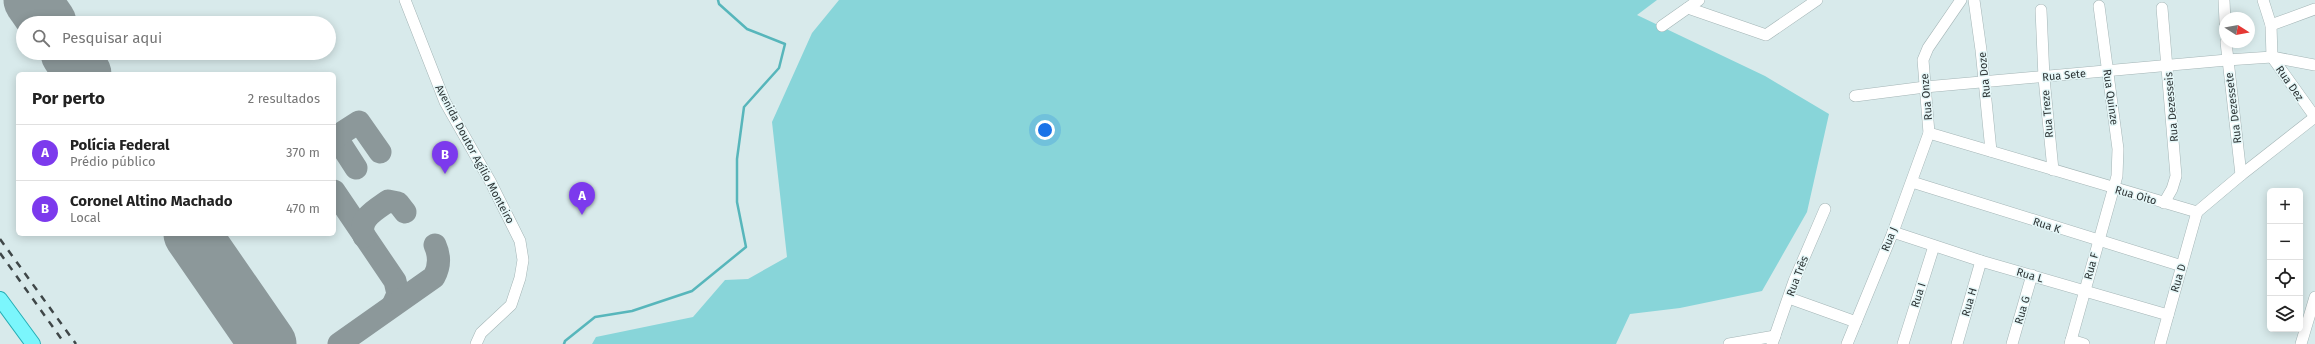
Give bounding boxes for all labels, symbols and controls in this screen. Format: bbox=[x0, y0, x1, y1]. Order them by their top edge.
north arrow bbox=[2219, 12, 2255, 48]
search box bbox=[16, 16, 336, 60]
icon: search bbox=[30, 27, 52, 49]
text: Pesquisar aqui bbox=[62, 29, 162, 47]
street label: Rua Doze bbox=[1976, 51, 1993, 99]
street label: Rua Dez bbox=[2273, 63, 2306, 103]
street label: Rua Sete bbox=[2042, 67, 2086, 84]
street label: Rua Quinze bbox=[2100, 68, 2121, 126]
street label: Rua Dezesseis bbox=[2162, 71, 2181, 142]
street label: Rua Dezessete bbox=[2223, 72, 2244, 144]
street label: Rua Onze bbox=[1918, 73, 1935, 121]
street label: Avenida Doutor Agílio Monteiro bbox=[432, 83, 517, 226]
text: Por perto bbox=[32, 88, 105, 109]
street label: Rua Treze bbox=[2039, 90, 2056, 138]
text: 2 resultados bbox=[248, 91, 320, 106]
your location bbox=[1035, 120, 1055, 140]
text: Polícia Federal bbox=[70, 136, 170, 154]
pin: B bbox=[432, 141, 458, 174]
text: A bbox=[41, 145, 49, 160]
text: 370 m bbox=[286, 145, 320, 160]
text: Prédio público bbox=[70, 154, 156, 169]
pin: A bbox=[569, 182, 595, 215]
street label: Rua Oito bbox=[2113, 183, 2158, 208]
map controls bbox=[2267, 188, 2303, 332]
button: + bbox=[2267, 188, 2303, 224]
text: Coronel Altino Machado bbox=[70, 192, 232, 210]
text: B bbox=[41, 201, 49, 216]
text: 470 m bbox=[286, 201, 320, 216]
text: Local bbox=[70, 210, 101, 225]
street label: Rua K bbox=[2031, 215, 2063, 236]
button: − bbox=[2267, 224, 2303, 260]
street label: Rua J bbox=[1879, 225, 1900, 253]
street label: Rua F bbox=[2082, 251, 2101, 281]
street label: Rua Três bbox=[1784, 254, 1811, 298]
button: locate bbox=[2267, 260, 2303, 296]
street label: Rua D bbox=[2168, 262, 2189, 294]
street label: Rua L bbox=[2015, 265, 2045, 286]
street label: Rua I bbox=[1908, 281, 1929, 309]
street label: Rua H bbox=[1959, 286, 1980, 318]
street label: Rua G bbox=[2012, 294, 2033, 326]
button: layers bbox=[2267, 296, 2303, 332]

